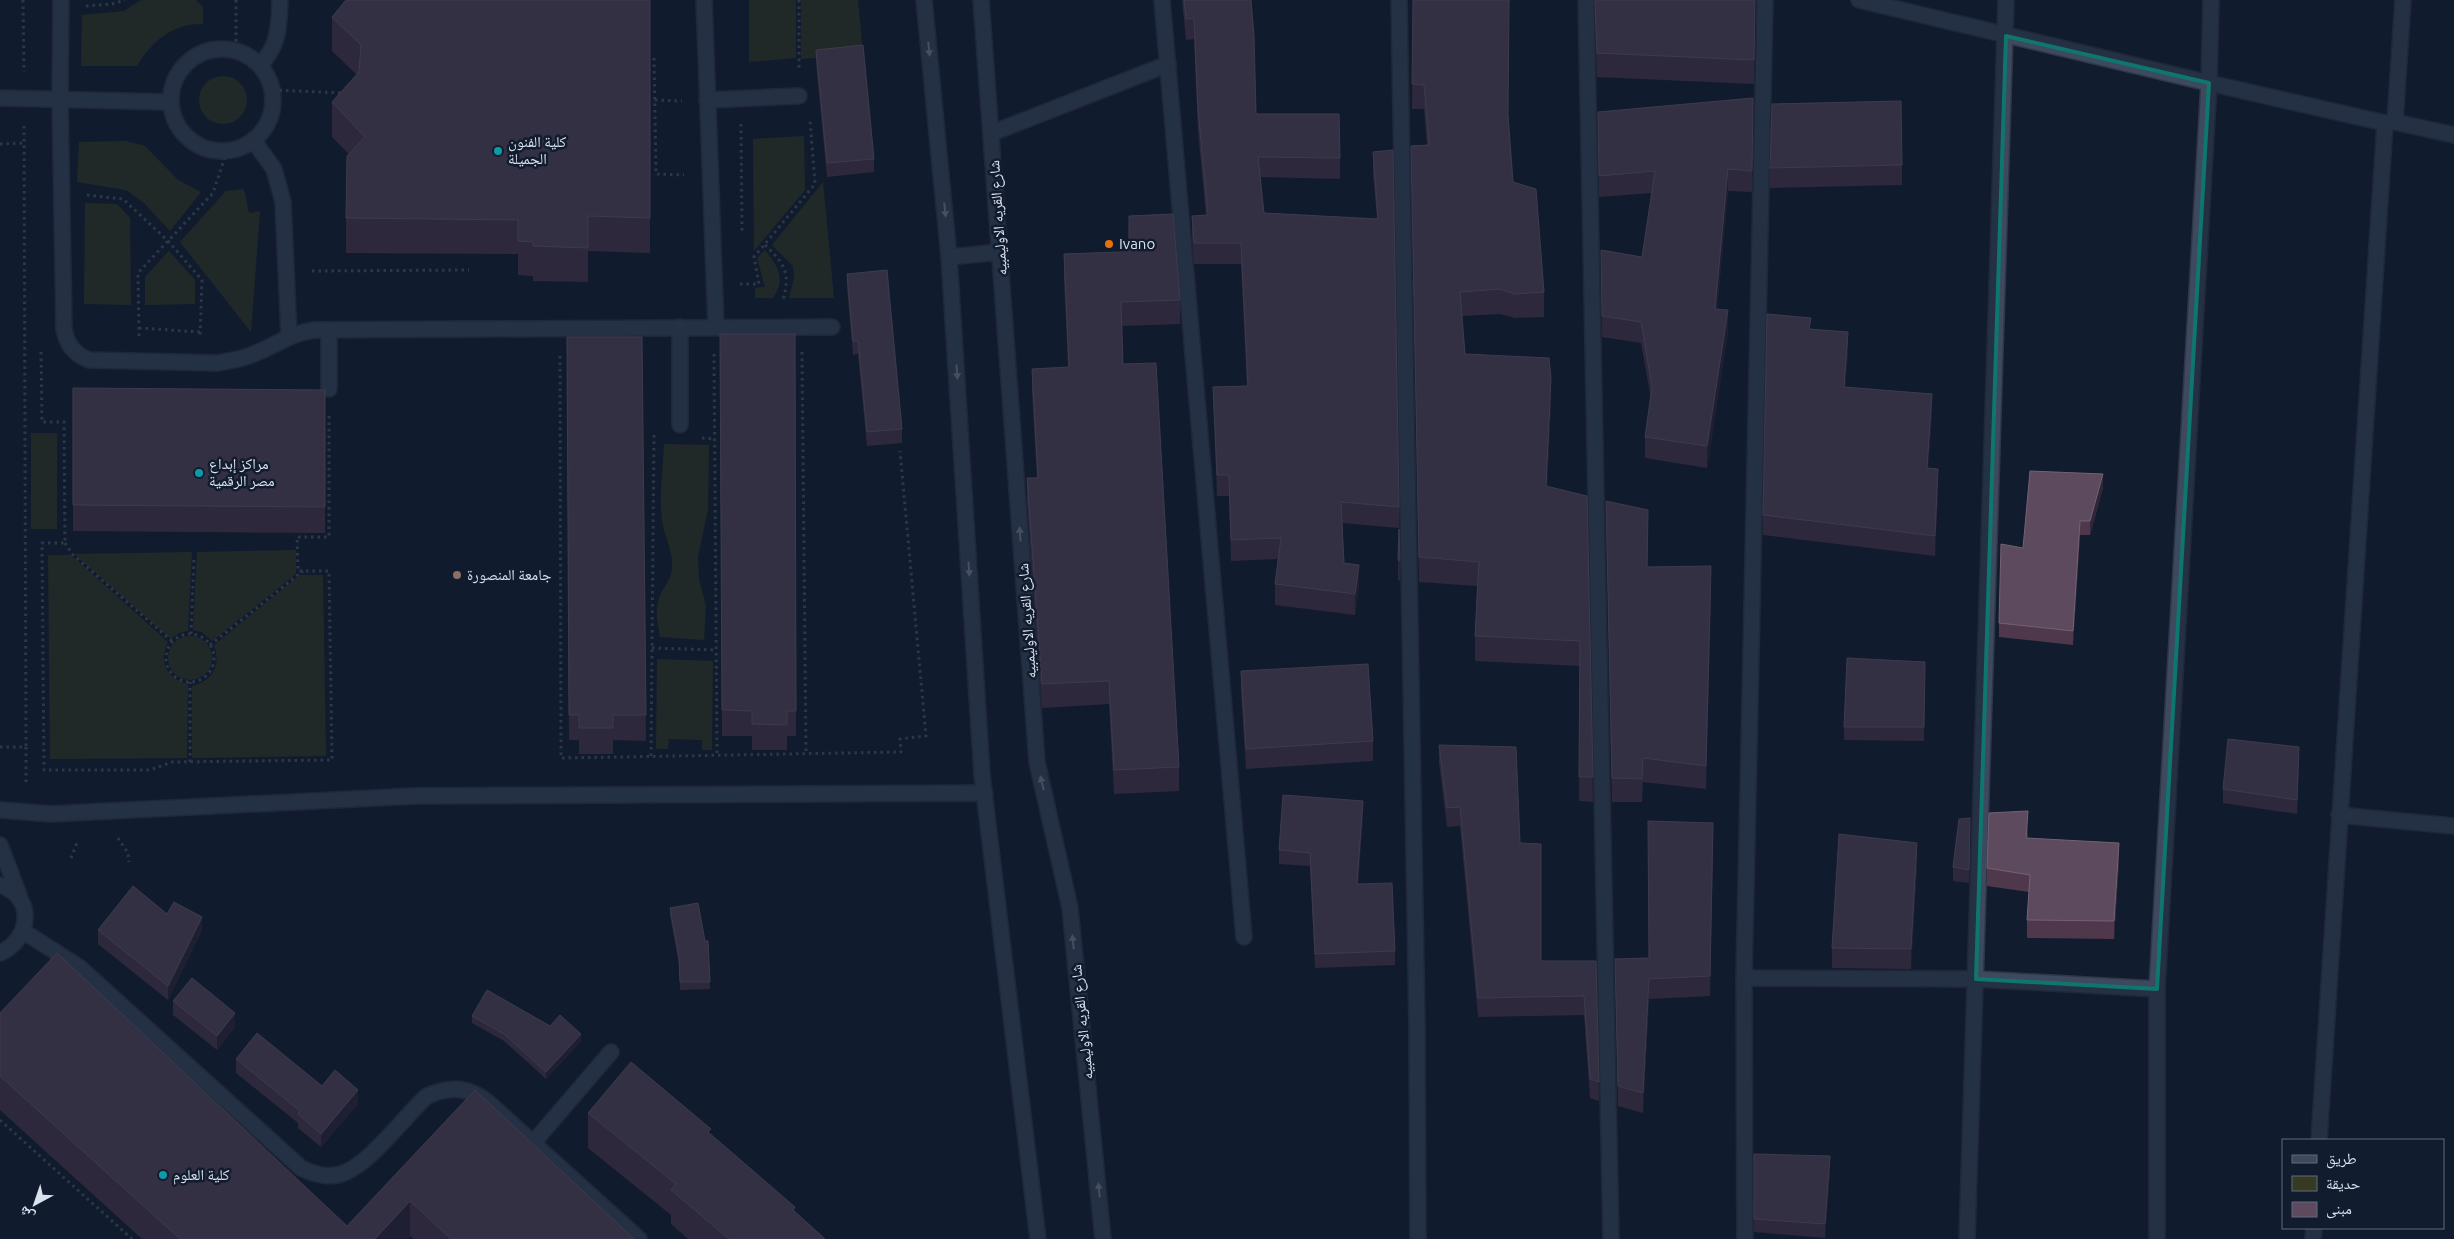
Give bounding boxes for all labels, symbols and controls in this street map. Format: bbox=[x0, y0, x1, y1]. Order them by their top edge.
one-way arrow bbox=[925, 41, 933, 57]
place label: كلية الفنون الجميلة bbox=[508, 133, 566, 167]
marker: كلية الفنون الجميلة bbox=[492, 145, 504, 157]
street label: شارع القريه الاوليمبيه bbox=[985, 160, 1012, 276]
one-way arrow bbox=[941, 203, 949, 219]
place label: Ivano bbox=[1119, 235, 1155, 252]
marker: Ivano bbox=[1103, 238, 1115, 250]
one-way arrow bbox=[953, 365, 961, 381]
place label: مراكز إبداع مصر الرقمية bbox=[209, 455, 275, 490]
marker: مراكز إبداع مصر الرقمية bbox=[193, 467, 205, 479]
one-way arrow bbox=[1016, 525, 1024, 541]
one-way arrow bbox=[966, 562, 974, 578]
street label: شارع القريه الاوليمبيه bbox=[1014, 563, 1041, 679]
place label: جامعة المنصورة bbox=[467, 566, 552, 584]
marker: جامعة المنصورة bbox=[451, 569, 463, 581]
one-way arrow bbox=[1038, 775, 1046, 790]
one-way arrow bbox=[1069, 933, 1077, 949]
street label: شارع القريه الاوليمبيه bbox=[1067, 963, 1098, 1080]
legend bbox=[2282, 1139, 2444, 1229]
text: طريق bbox=[2326, 1150, 2357, 1169]
place label: كلية العلوم bbox=[173, 1166, 230, 1185]
marker: كلية العلوم bbox=[157, 1169, 169, 1181]
text: حديقة bbox=[2326, 1175, 2361, 1192]
north arrow bbox=[10, 1179, 60, 1229]
one-way arrow bbox=[1094, 1182, 1102, 1198]
text: مبنى bbox=[2326, 1200, 2352, 1219]
text: ش bbox=[16, 1202, 38, 1225]

